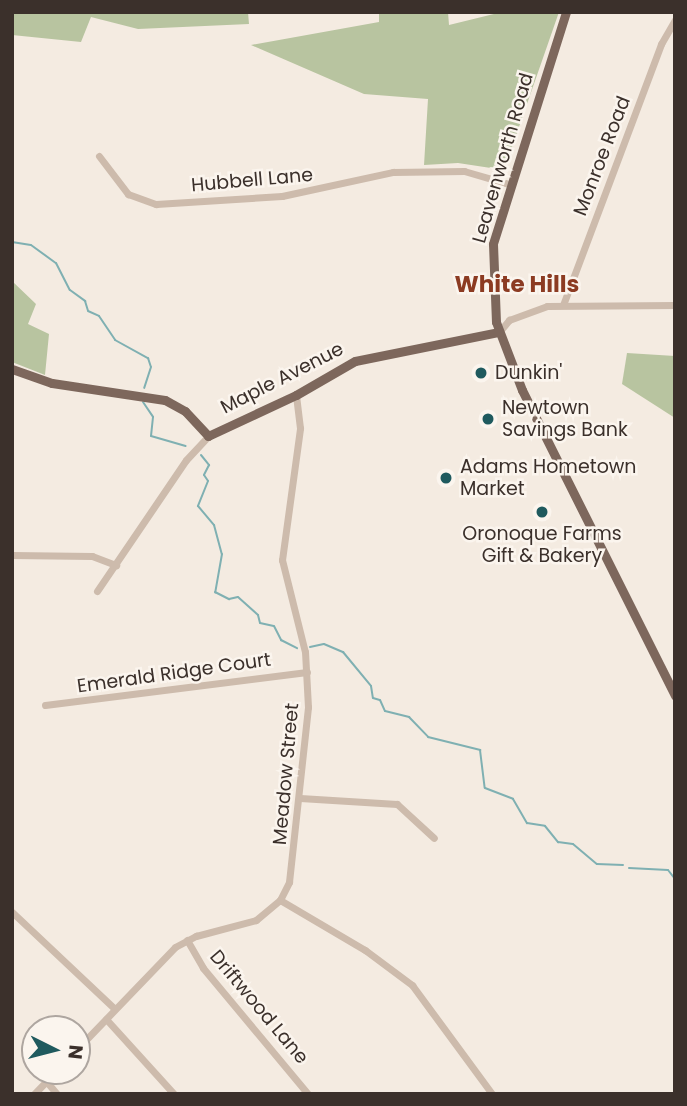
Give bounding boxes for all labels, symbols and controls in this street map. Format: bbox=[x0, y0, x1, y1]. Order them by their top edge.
street label: Leavenworth Road bbox=[468, 70, 538, 246]
street label: Monroe Road bbox=[569, 93, 635, 219]
street label: Hubbell Lane bbox=[190, 163, 314, 197]
district label: White Hills bbox=[455, 270, 579, 298]
street label: Maple Avenue bbox=[217, 337, 347, 419]
place label: Dunkin' bbox=[495, 362, 562, 384]
marker: Dunkin' bbox=[473, 365, 489, 381]
place label: Newtown Savings Bank bbox=[502, 397, 628, 441]
marker: Newtown Savings Bank bbox=[480, 411, 496, 427]
place label: Adams Hometown Market bbox=[460, 456, 637, 500]
marker: Adams Hometown Market bbox=[438, 470, 454, 486]
marker: Oronoque Farms Gift & Bakery bbox=[534, 504, 550, 520]
place label: Oronoque Farms Gift & Bakery bbox=[462, 523, 622, 567]
street label: Emerald Ridge Court bbox=[76, 648, 272, 698]
street label: Meadow Street bbox=[268, 702, 304, 846]
street label: Driftwood Lane bbox=[205, 946, 313, 1068]
north arrow bbox=[21, 1015, 91, 1085]
text: N bbox=[61, 1044, 90, 1061]

